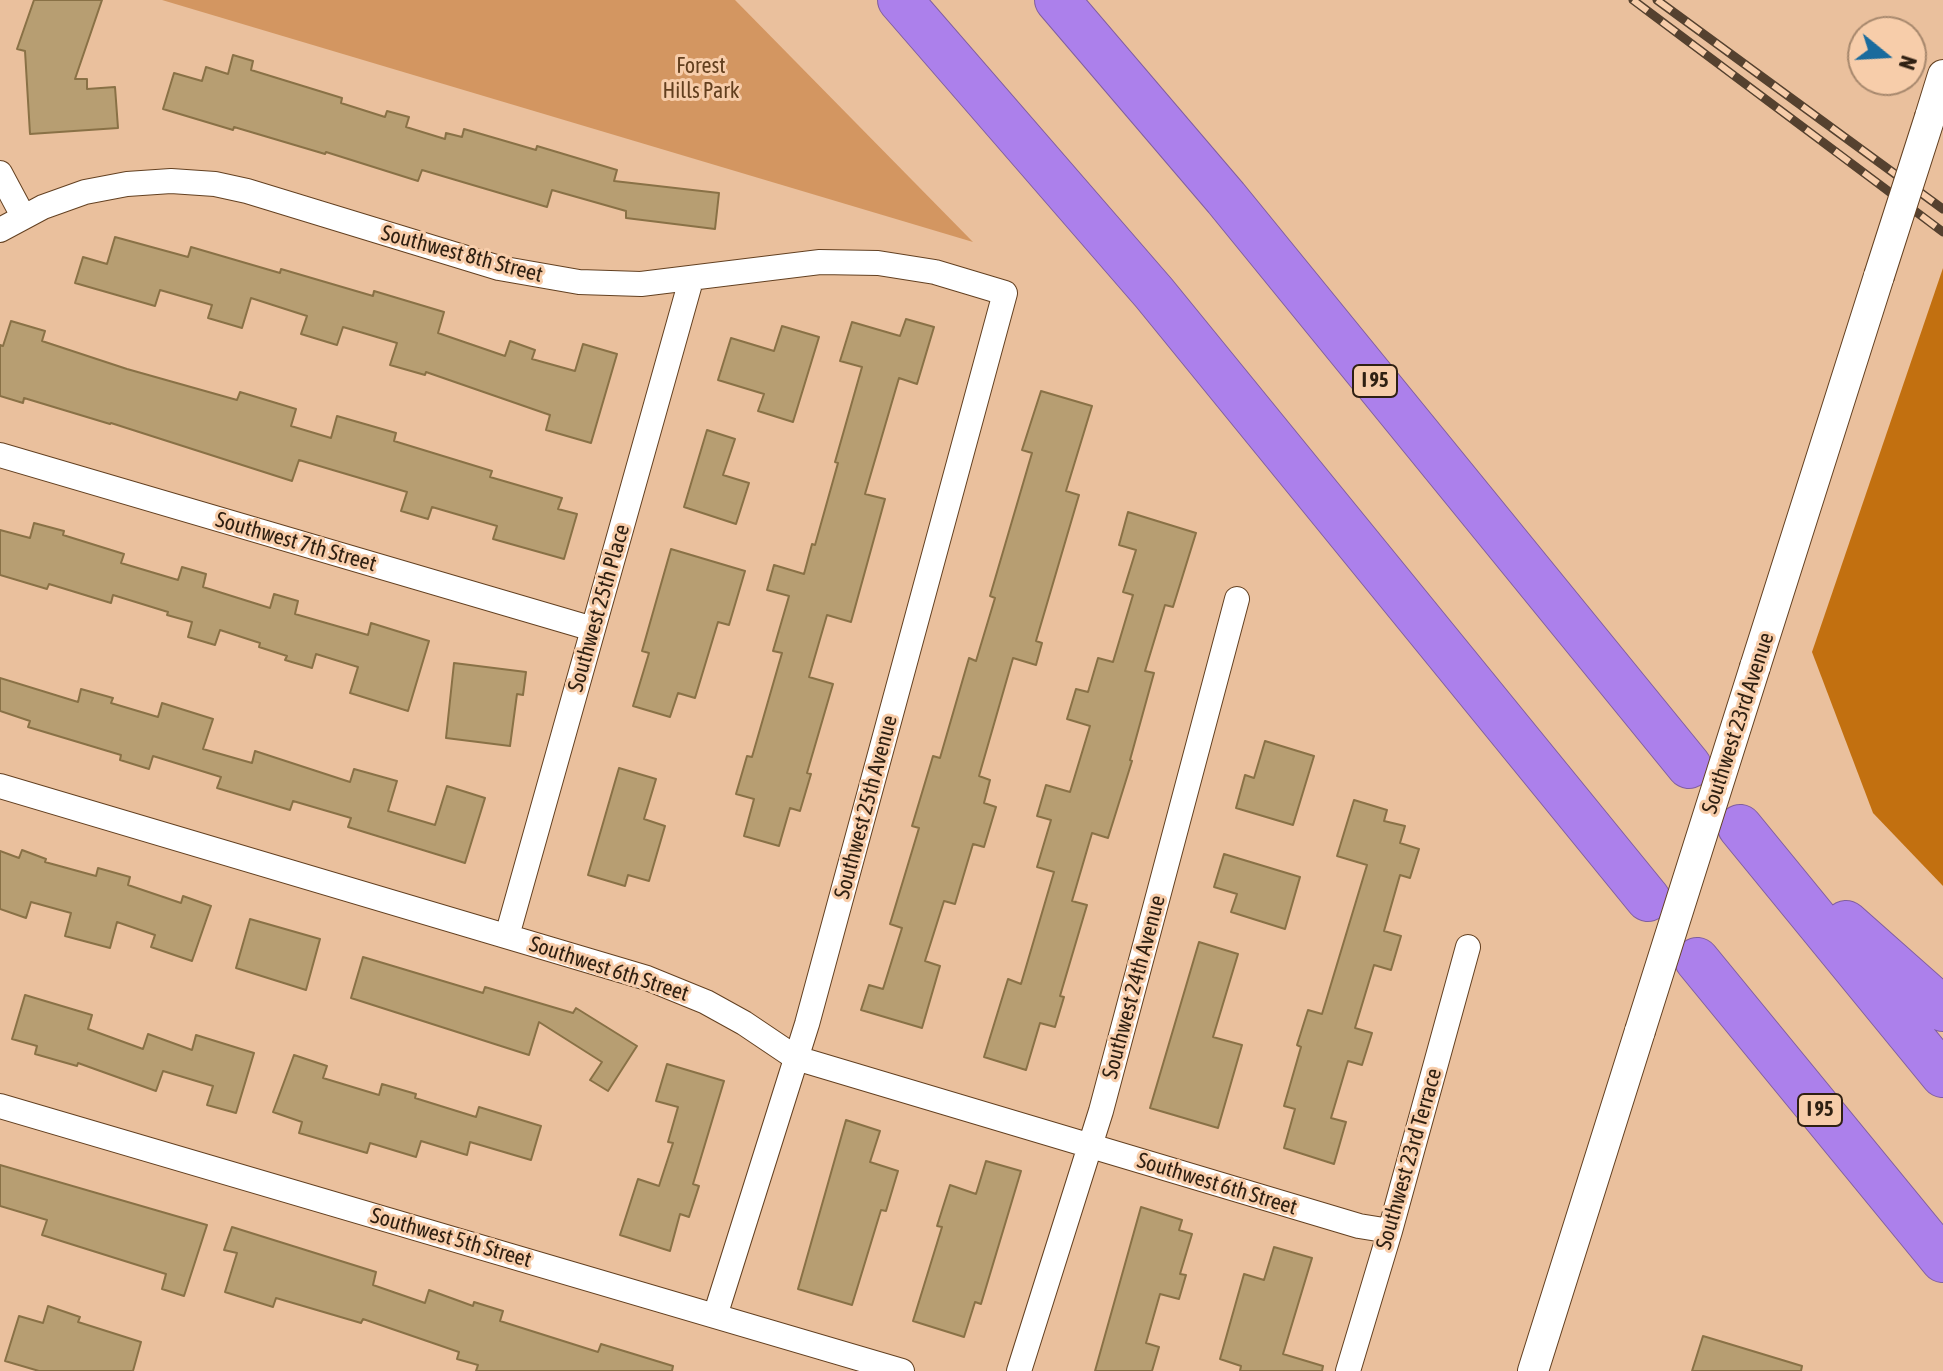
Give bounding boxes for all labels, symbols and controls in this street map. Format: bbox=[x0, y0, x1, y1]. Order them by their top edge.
north arrow bbox=[1847, 16, 1927, 96]
park label: Forest Hills Park bbox=[662, 53, 740, 104]
text: N bbox=[1894, 53, 1922, 73]
street label: Southwest 8th Street bbox=[378, 220, 546, 288]
road number: I 95 bbox=[1353, 365, 1397, 397]
street label: Southwest 7th Street bbox=[213, 506, 379, 578]
street label: Southwest 25th Place bbox=[562, 521, 636, 695]
street label: Southwest 23rd Avenue bbox=[1696, 629, 1780, 817]
street label: Southwest 25th Avenue bbox=[829, 712, 903, 902]
street label: Southwest 24th Avenue bbox=[1097, 892, 1171, 1082]
street label: Southwest 6th Street bbox=[526, 931, 692, 1007]
street label: Southwest 23rd Terrace bbox=[1371, 1065, 1447, 1253]
road number: I 95 bbox=[1798, 1094, 1842, 1126]
street label: Southwest 6th Street bbox=[1134, 1147, 1300, 1221]
street label: Southwest 5th Street bbox=[368, 1202, 534, 1274]

